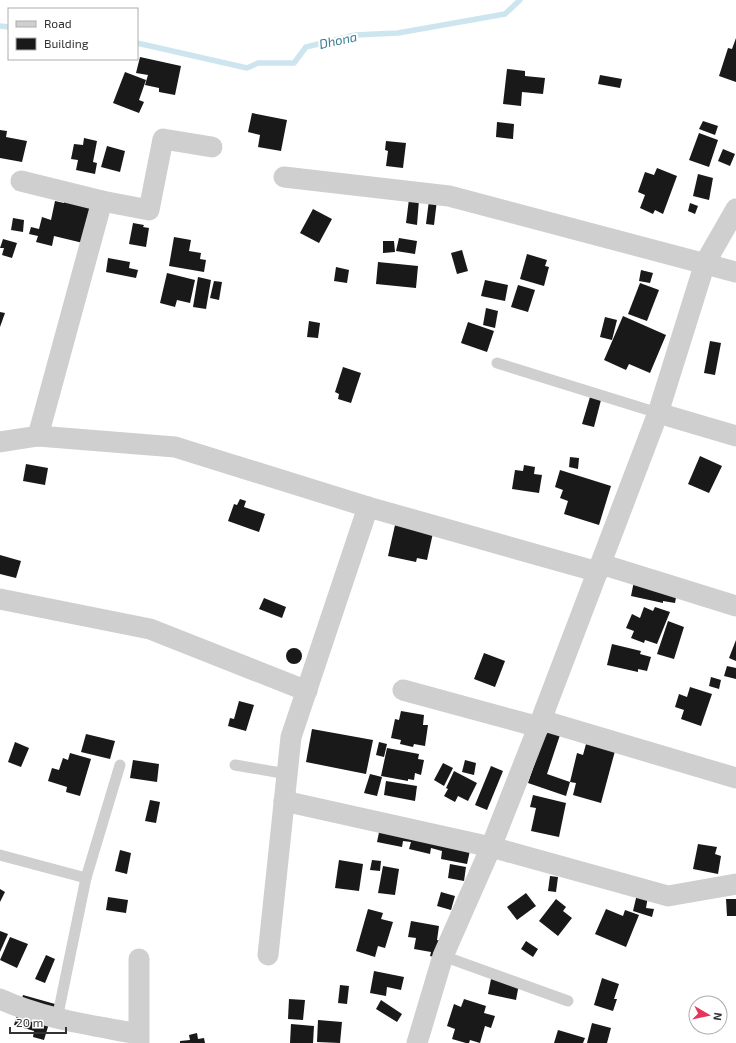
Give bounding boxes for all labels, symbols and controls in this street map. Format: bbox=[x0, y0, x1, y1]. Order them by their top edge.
legend bbox=[8, 8, 138, 60]
text: Road bbox=[44, 16, 72, 30]
water label: Dhona bbox=[318, 28, 358, 52]
text: Building bbox=[44, 36, 89, 50]
north arrow bbox=[688, 995, 728, 1035]
scale bar bbox=[10, 1009, 66, 1035]
text: N bbox=[711, 1012, 725, 1022]
text: 20 m bbox=[16, 1015, 43, 1029]

